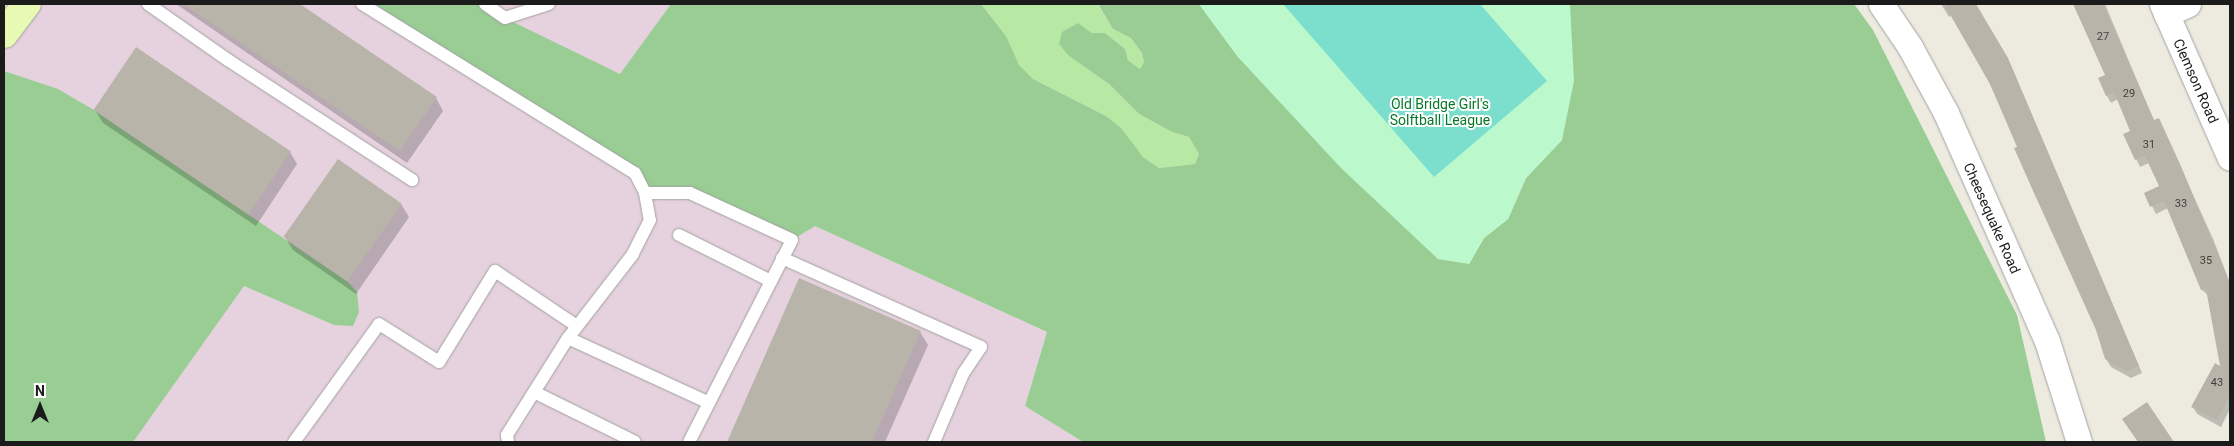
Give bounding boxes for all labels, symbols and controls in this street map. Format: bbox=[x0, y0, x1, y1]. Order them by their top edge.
house number: 27 bbox=[2097, 30, 2109, 44]
street label: Clemson Road bbox=[2170, 36, 2222, 126]
house number: 29 bbox=[2123, 87, 2135, 101]
park label: Old Bridge Girl's Solftball League bbox=[1390, 96, 1490, 128]
house number: 31 bbox=[2143, 138, 2155, 152]
street label: Cheesequake Road bbox=[1960, 160, 2024, 276]
house number: 33 bbox=[2175, 197, 2187, 211]
house number: 35 bbox=[2200, 254, 2212, 268]
house number: 43 bbox=[2211, 376, 2223, 390]
north arrow bbox=[15, 381, 65, 431]
text: N bbox=[35, 383, 45, 399]

